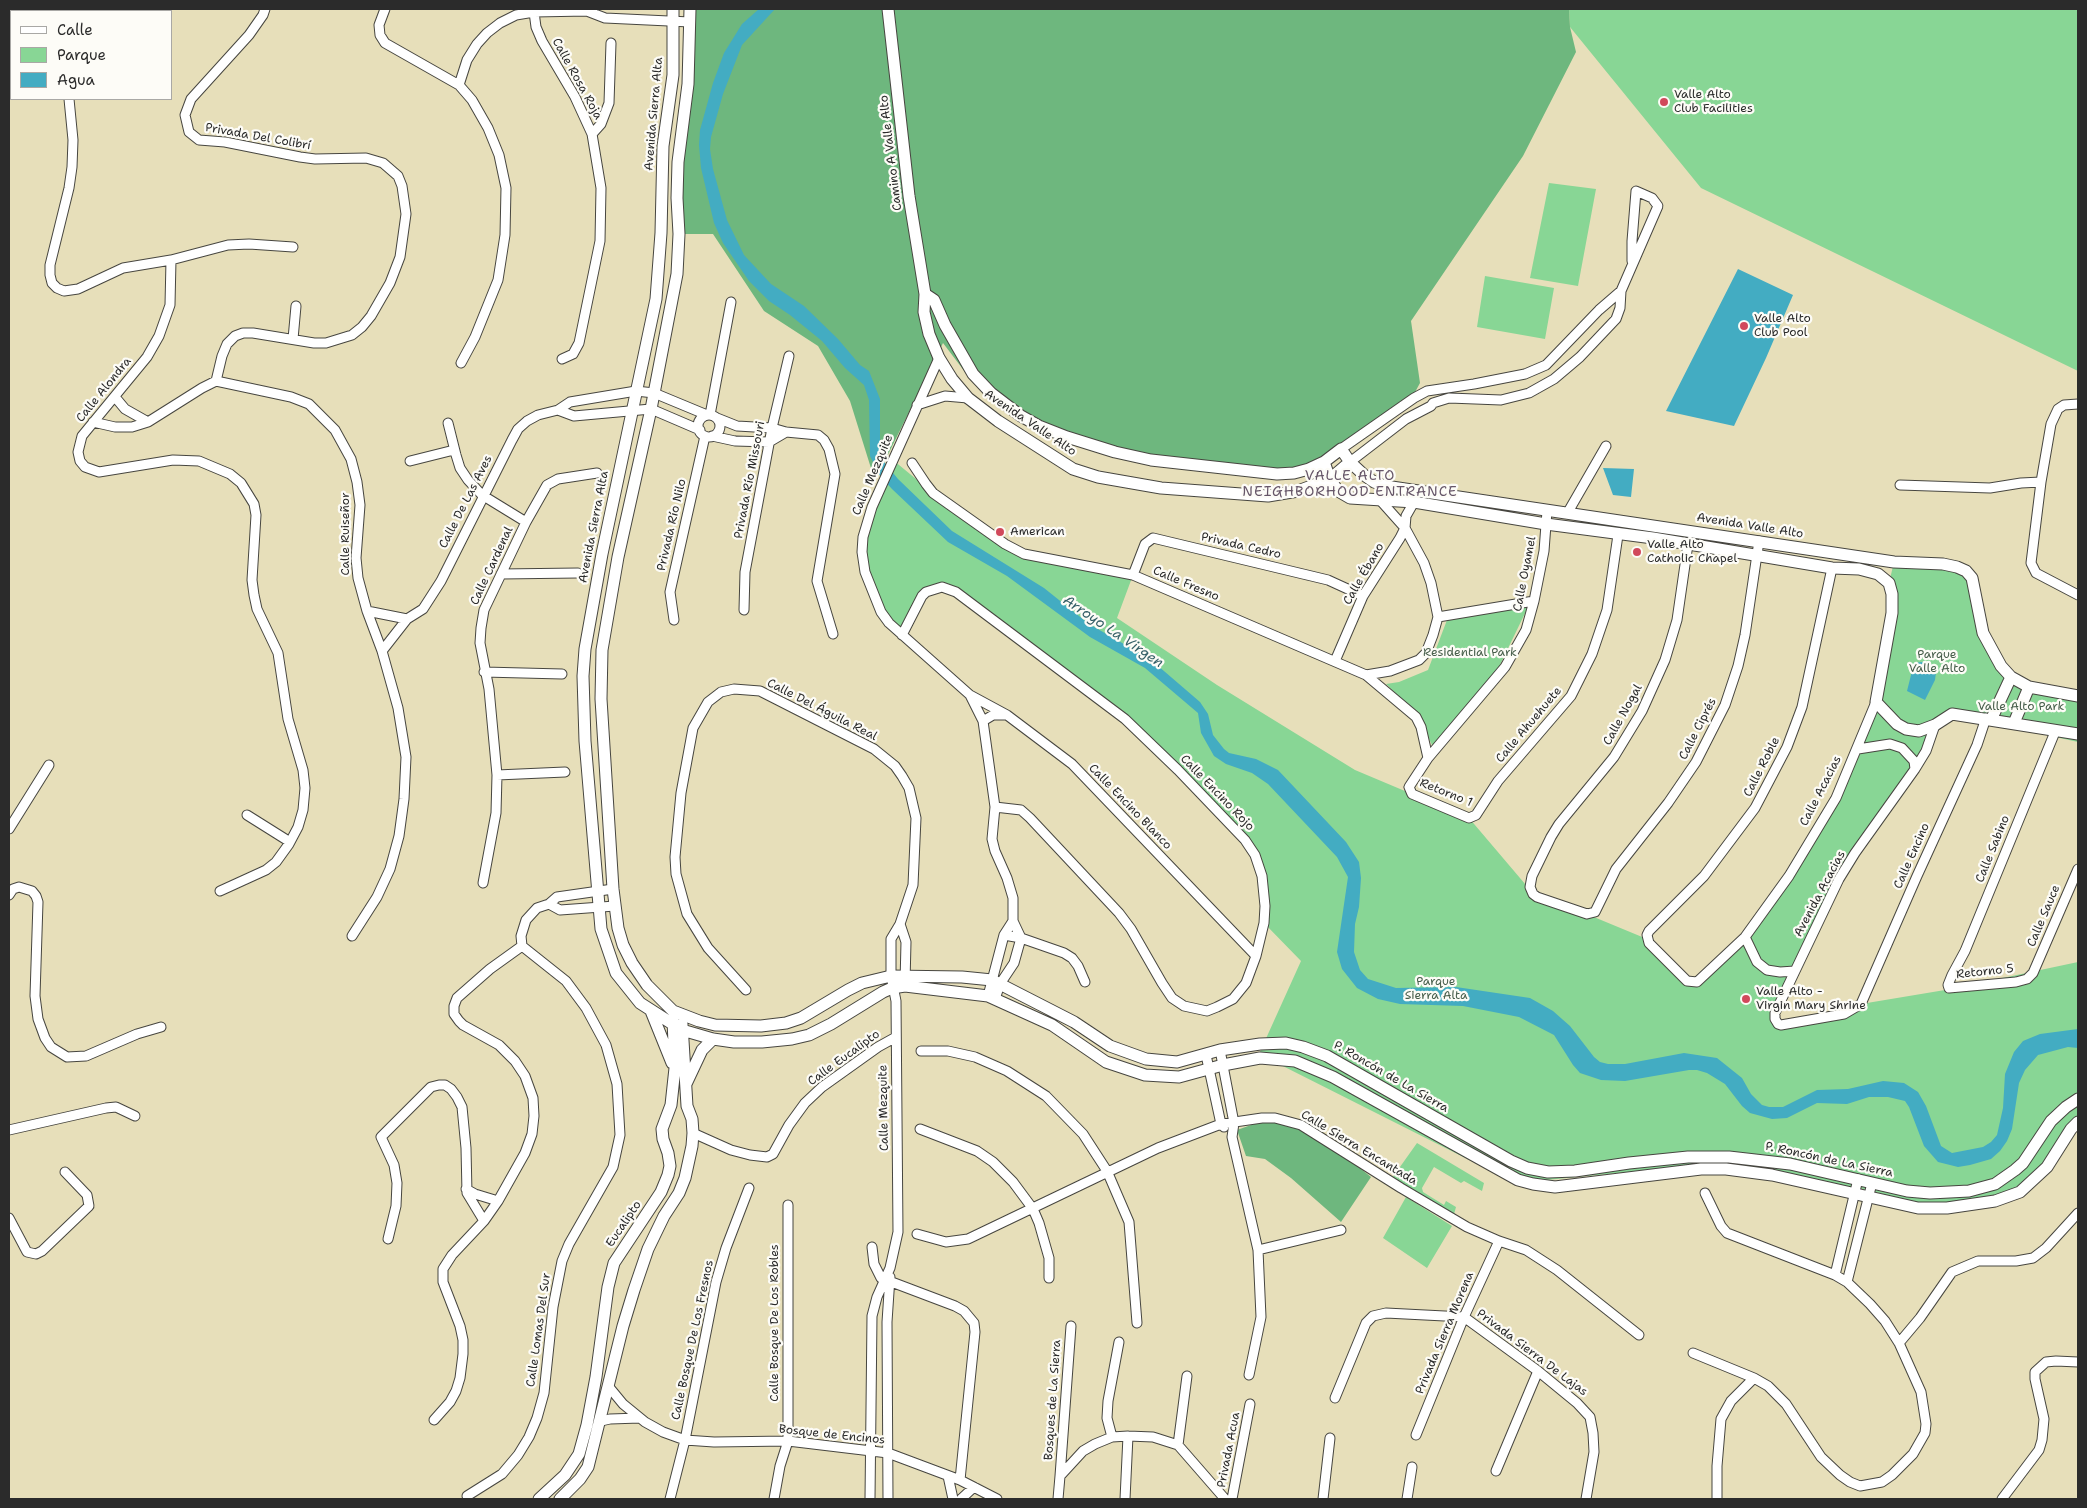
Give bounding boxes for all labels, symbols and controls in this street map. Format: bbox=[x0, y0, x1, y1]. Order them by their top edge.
legend bbox=[10, 10, 172, 100]
text: Calle bbox=[57, 20, 93, 40]
street label: Calle Rosa Roja bbox=[549, 36, 605, 122]
text: Parque bbox=[57, 45, 106, 65]
street label: Avenida Sierra Alta bbox=[642, 57, 666, 171]
text: Agua bbox=[57, 70, 95, 90]
place label: Valle Alto Club Facilities bbox=[1674, 88, 1753, 116]
street label: Camino A Valle Alto bbox=[877, 94, 905, 212]
marker: Valle Alto Club Facilities bbox=[1658, 96, 1670, 108]
street label: Privada Del Colibrí bbox=[204, 121, 312, 153]
place label: Valle Alto Club Pool bbox=[1754, 312, 1811, 340]
marker: Valle Alto Club Pool bbox=[1738, 320, 1750, 332]
street label: Calle Alondra bbox=[74, 355, 134, 425]
street label: Avenida Valle Alto bbox=[981, 387, 1079, 459]
street label: Privada Río Missouri bbox=[732, 420, 768, 540]
street label: Calle Mezquite bbox=[850, 432, 896, 518]
street label: Calle De Las Aves bbox=[436, 453, 496, 551]
district label: VALLE ALTO NEIGHBORHOOD ENTRANCE bbox=[1240, 468, 1460, 501]
street label: Avenida Sierra Alta bbox=[576, 470, 612, 584]
street label: Privada Río Nilo bbox=[654, 478, 690, 572]
street label: Calle Ruiseñor bbox=[339, 492, 353, 576]
street label: Avenida Valle Alto bbox=[1696, 510, 1804, 542]
street label: Calle Cardenal bbox=[468, 525, 516, 607]
place label: American bbox=[1010, 525, 1065, 539]
marker: American bbox=[994, 526, 1006, 538]
street label: Privada Cedro bbox=[1200, 530, 1282, 562]
street label: Calle Oyamel bbox=[1511, 535, 1539, 613]
place label: Valle Alto Catholic Chapel bbox=[1647, 538, 1737, 566]
street label: Calle Ébano bbox=[1341, 541, 1387, 607]
marker: Valle Alto Catholic Chapel bbox=[1631, 546, 1643, 558]
street label: Calle Fresno bbox=[1151, 564, 1221, 604]
water label: Arroyo La Virgen bbox=[1060, 592, 1166, 672]
park label: Residential Park bbox=[1423, 646, 1517, 660]
park label: Parque Valle Alto bbox=[1909, 648, 1965, 676]
street label: Calle Del Águila Real bbox=[764, 676, 880, 744]
street label: Calle Nogal bbox=[1600, 682, 1646, 748]
street label: Calle Ahuehuete bbox=[1493, 684, 1565, 766]
street label: Calle Ciprés bbox=[1676, 696, 1720, 762]
park label: Valle Alto Park bbox=[1978, 700, 2064, 714]
street label: Calle Roble bbox=[1741, 735, 1783, 799]
street label: Calle Encino Rojo bbox=[1177, 752, 1257, 834]
street label: Calle Acacias bbox=[1797, 753, 1845, 829]
street label: Calle Encino Blanco bbox=[1085, 761, 1175, 853]
street label: Retorno 1 bbox=[1418, 776, 1474, 810]
street label: Calle Sabino bbox=[1973, 813, 2013, 885]
street label: Calle Encino bbox=[1891, 821, 1933, 891]
street label: Avenida Acacias bbox=[1791, 849, 1849, 939]
street label: Calle Sauce bbox=[2024, 883, 2064, 949]
street label: Retorno 5 bbox=[1955, 962, 2015, 982]
park label: Parque Sierra Alta bbox=[1405, 975, 1467, 1003]
place label: Valle Alto - Virgin Mary Shrine bbox=[1756, 985, 1866, 1013]
marker: Valle Alto - Virgin Mary Shrine bbox=[1740, 993, 1752, 1005]
street label: Calle Eucalipto bbox=[805, 1027, 883, 1089]
street label: P. Roncón de La Sierra bbox=[1331, 1038, 1451, 1116]
street label: Calle Mezquite bbox=[876, 1065, 892, 1151]
street label: Calle Sierra Encantada bbox=[1298, 1108, 1420, 1188]
street label: P. Roncón de La Sierra bbox=[1764, 1139, 1894, 1181]
street label: Eucalipto bbox=[603, 1198, 645, 1250]
street label: Calle Bosque De Los Robles bbox=[768, 1244, 782, 1402]
street label: Calle Bosque De Los Fresnos bbox=[669, 1259, 717, 1421]
street label: Privada Sierra Morena bbox=[1413, 1270, 1477, 1396]
street label: Calle Lomas Del Sur bbox=[524, 1272, 554, 1388]
street label: Privada Sierra De Lajas bbox=[1474, 1307, 1590, 1399]
street label: Bosques de La Sierra bbox=[1042, 1339, 1064, 1461]
street label: Privada Acua bbox=[1215, 1411, 1243, 1489]
street label: Bosque de Encinos bbox=[778, 1422, 886, 1448]

